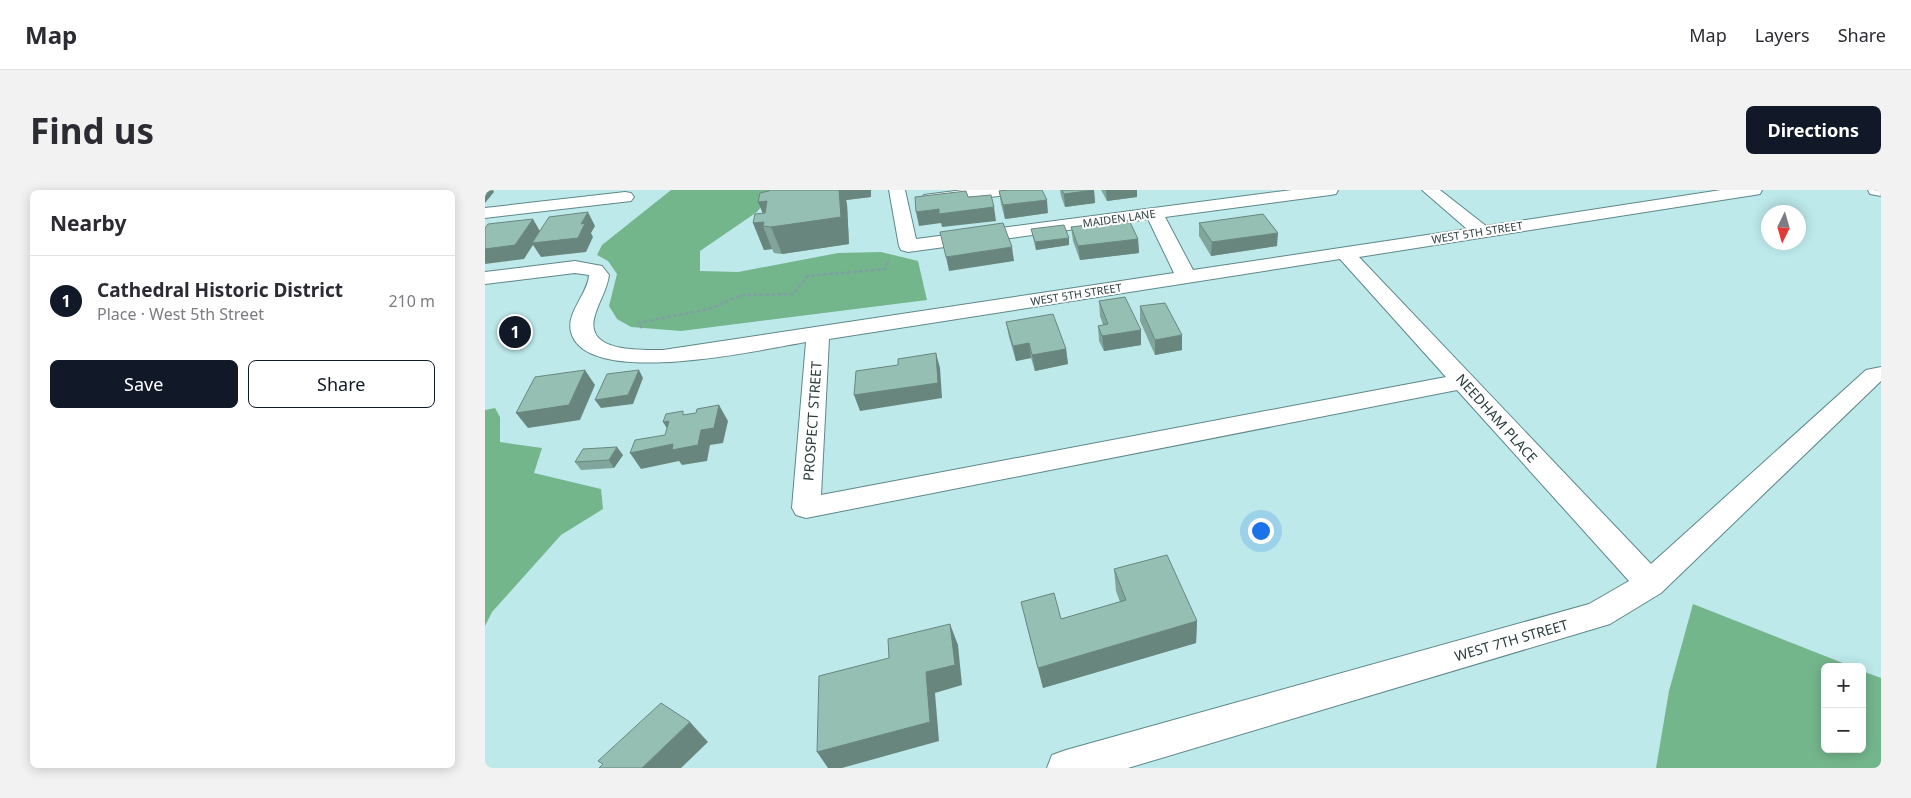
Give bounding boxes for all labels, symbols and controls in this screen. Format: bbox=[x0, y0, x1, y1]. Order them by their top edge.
text: Map bbox=[25, 18, 77, 51]
text: Map bbox=[1689, 23, 1727, 47]
text: Layers bbox=[1755, 23, 1810, 47]
text: Share bbox=[1838, 23, 1886, 47]
button: Directions bbox=[1746, 106, 1881, 154]
text: Find us bbox=[30, 107, 154, 154]
street label: MAIDEN LANE bbox=[1082, 205, 1156, 231]
north arrow bbox=[1761, 205, 1806, 250]
text: Nearby bbox=[50, 209, 126, 237]
street label: WEST 5TH STREET bbox=[1430, 217, 1524, 247]
text: Cathedral Historic District bbox=[97, 277, 343, 303]
street label: WEST 5TH STREET bbox=[1029, 279, 1123, 309]
text: 1 bbox=[61, 290, 71, 312]
text: 210 m bbox=[388, 290, 435, 312]
text: Place · West 5th Street bbox=[97, 303, 264, 325]
pin: 1 bbox=[499, 313, 531, 351]
button: Save bbox=[50, 360, 238, 408]
button: Share bbox=[248, 360, 435, 408]
street label: PROSPECT STREET bbox=[798, 360, 826, 481]
street label: NEEDHAM PLACE bbox=[1452, 370, 1542, 466]
your location bbox=[1248, 518, 1274, 544]
street label: WEST 7TH STREET bbox=[1452, 615, 1570, 665]
map controls bbox=[1821, 663, 1866, 753]
button: + bbox=[1821, 663, 1866, 708]
button: − bbox=[1821, 708, 1866, 753]

